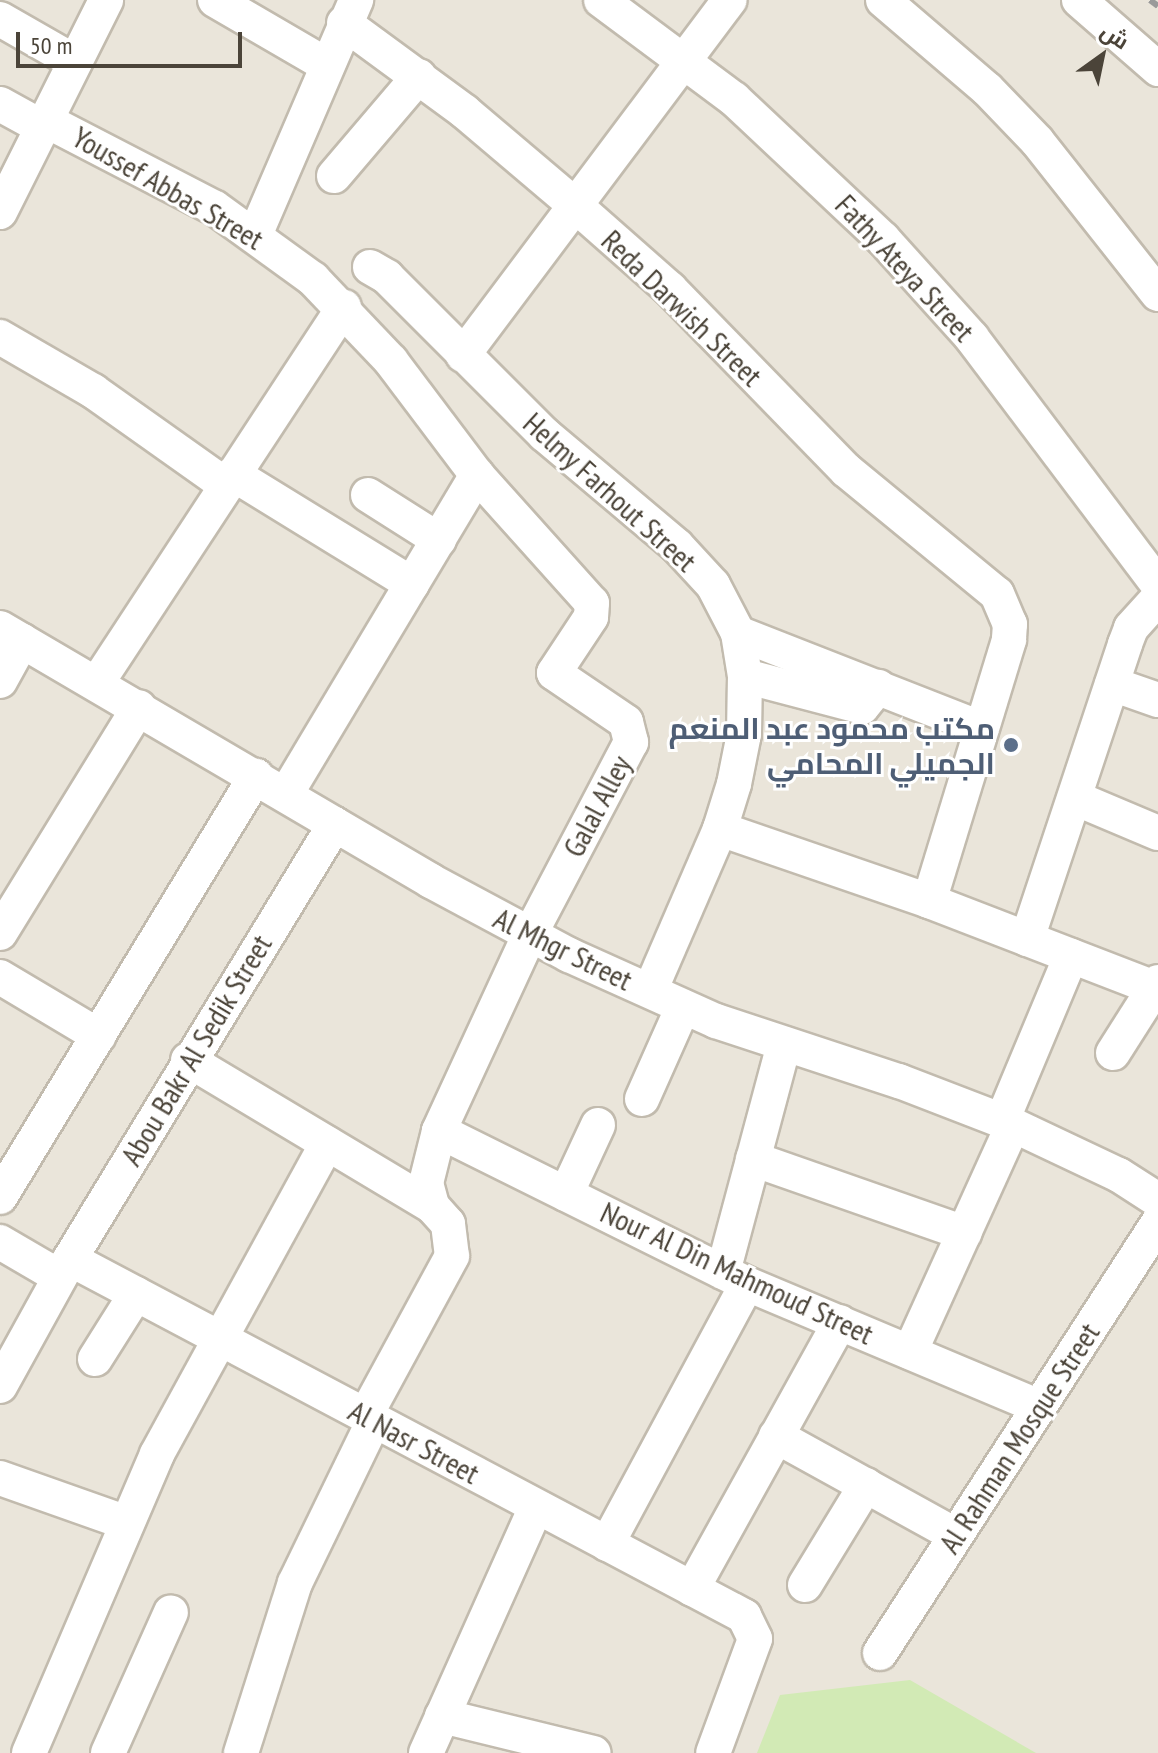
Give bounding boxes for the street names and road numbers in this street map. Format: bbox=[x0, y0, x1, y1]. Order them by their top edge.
street label: Youssef Abbas Street bbox=[66, 119, 270, 257]
street label: Fathy Ateya Street bbox=[827, 187, 983, 349]
street label: Reda Darwish Street bbox=[594, 222, 770, 394]
street label: Helmy Farhout Street bbox=[516, 405, 704, 579]
street label: Galal Alley bbox=[555, 749, 639, 863]
street label: Al Mhgr Street bbox=[488, 900, 638, 998]
street label: Abou Bakr Al Sedik Street bbox=[113, 927, 279, 1173]
street label: Nour Al Din Mahmoud Street bbox=[595, 1194, 879, 1352]
street label: Al Rahman Mosque Street bbox=[931, 1316, 1107, 1560]
street label: Al Nasr Street bbox=[343, 1393, 485, 1491]

